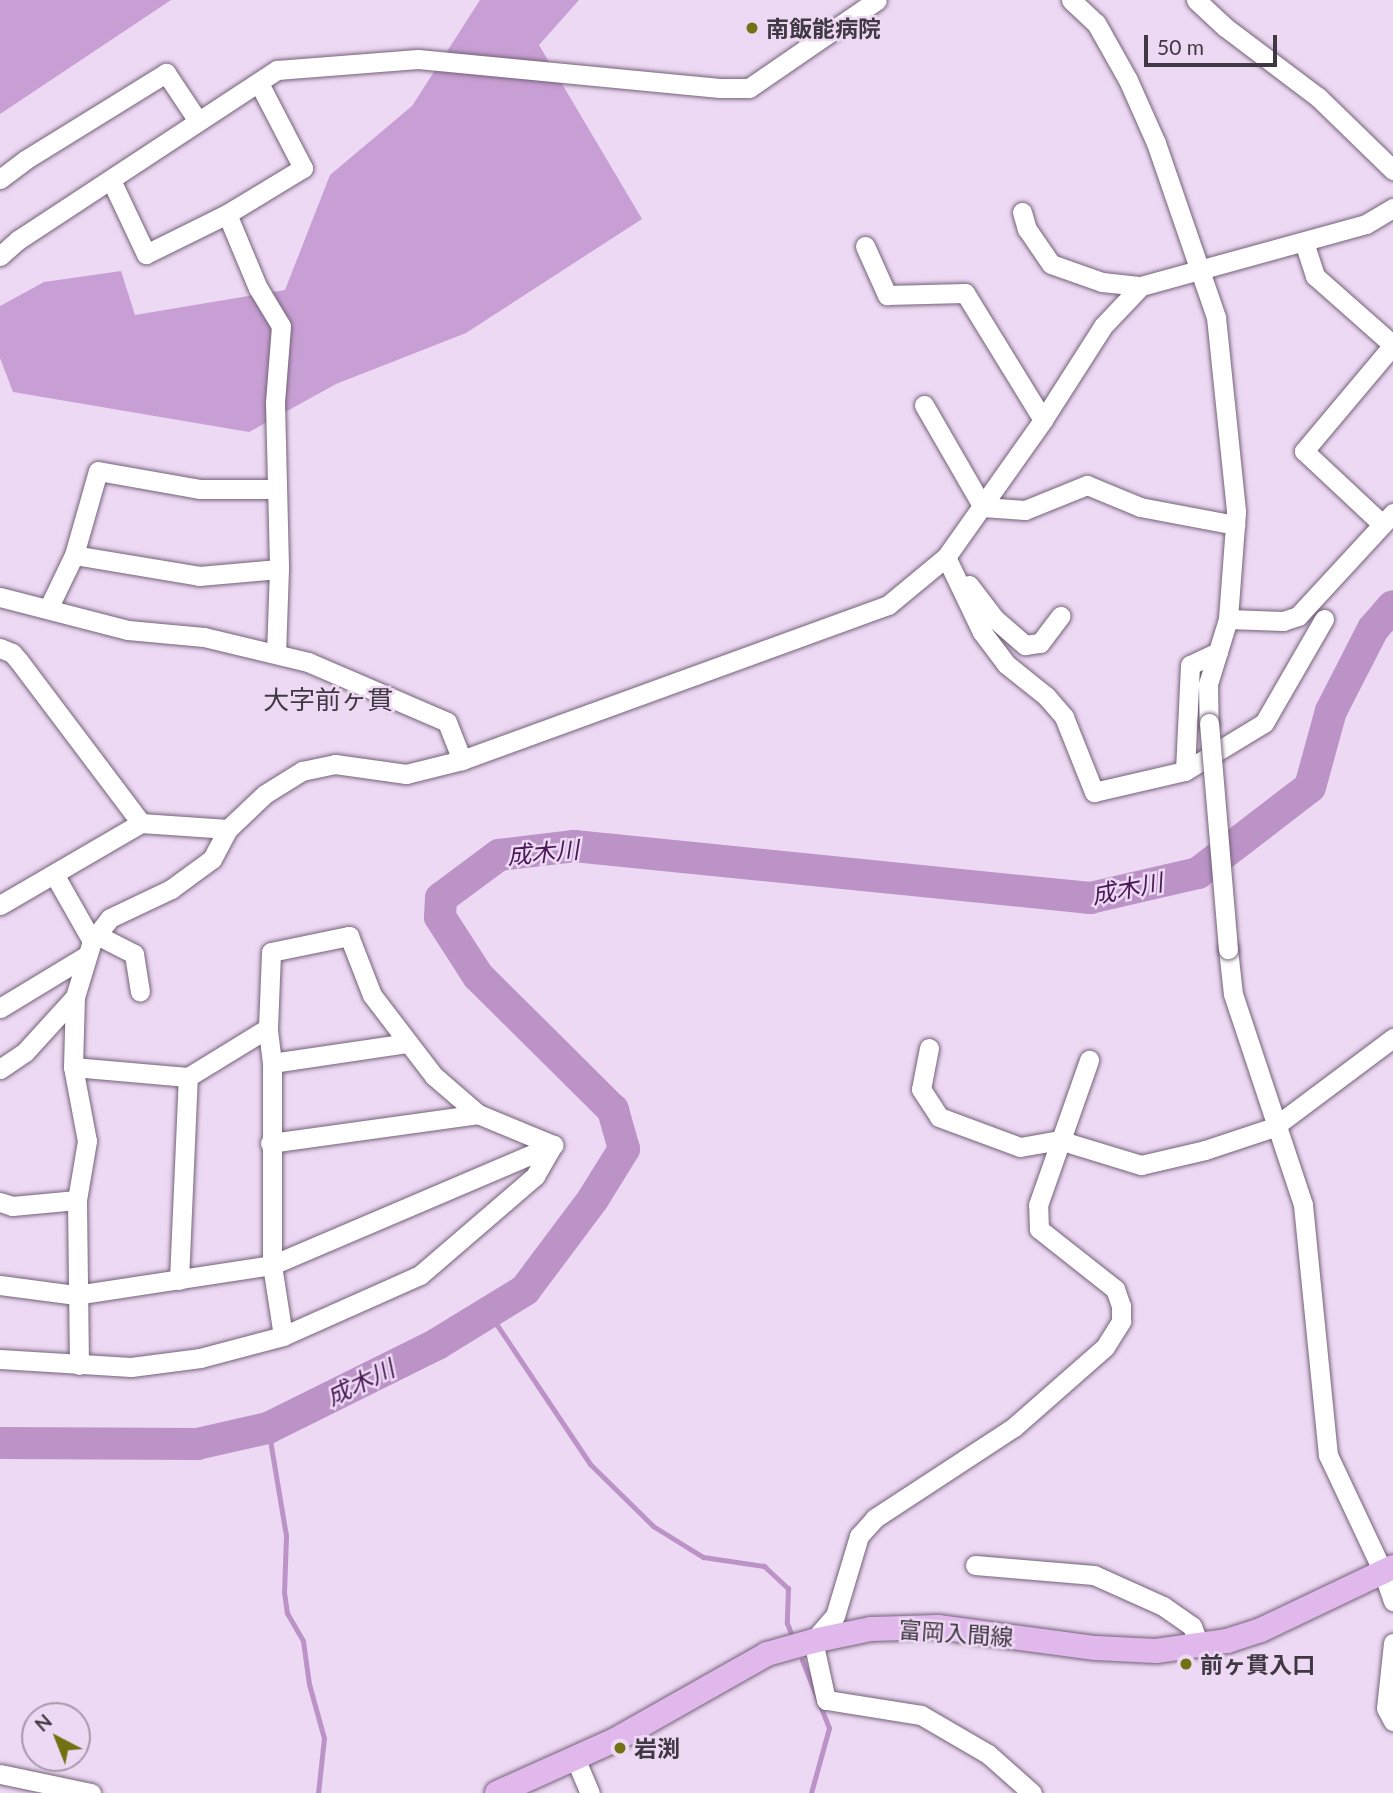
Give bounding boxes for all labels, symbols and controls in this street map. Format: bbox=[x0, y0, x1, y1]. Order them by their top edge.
place label: 南飯能病院 bbox=[766, 14, 881, 42]
marker: 南飯能病院 bbox=[744, 20, 760, 36]
scale bar bbox=[1148, 21, 1281, 65]
text: 50 m bbox=[1157, 34, 1204, 59]
district label: 大字前ヶ貫 bbox=[263, 684, 393, 716]
water label: 成木川 bbox=[506, 835, 580, 869]
water label: 成木川 bbox=[1089, 867, 1165, 909]
water label: 成木川 bbox=[321, 1353, 399, 1411]
street label: 富岡入間線 bbox=[898, 1615, 1014, 1651]
place label: 前ヶ貫入口 bbox=[1200, 1650, 1315, 1678]
marker: 前ヶ貫入口 bbox=[1178, 1656, 1194, 1672]
north arrow bbox=[21, 1702, 91, 1772]
text: N bbox=[30, 1709, 56, 1736]
place label: 岩渕 bbox=[634, 1734, 680, 1762]
marker: 岩渕 bbox=[612, 1740, 628, 1756]

